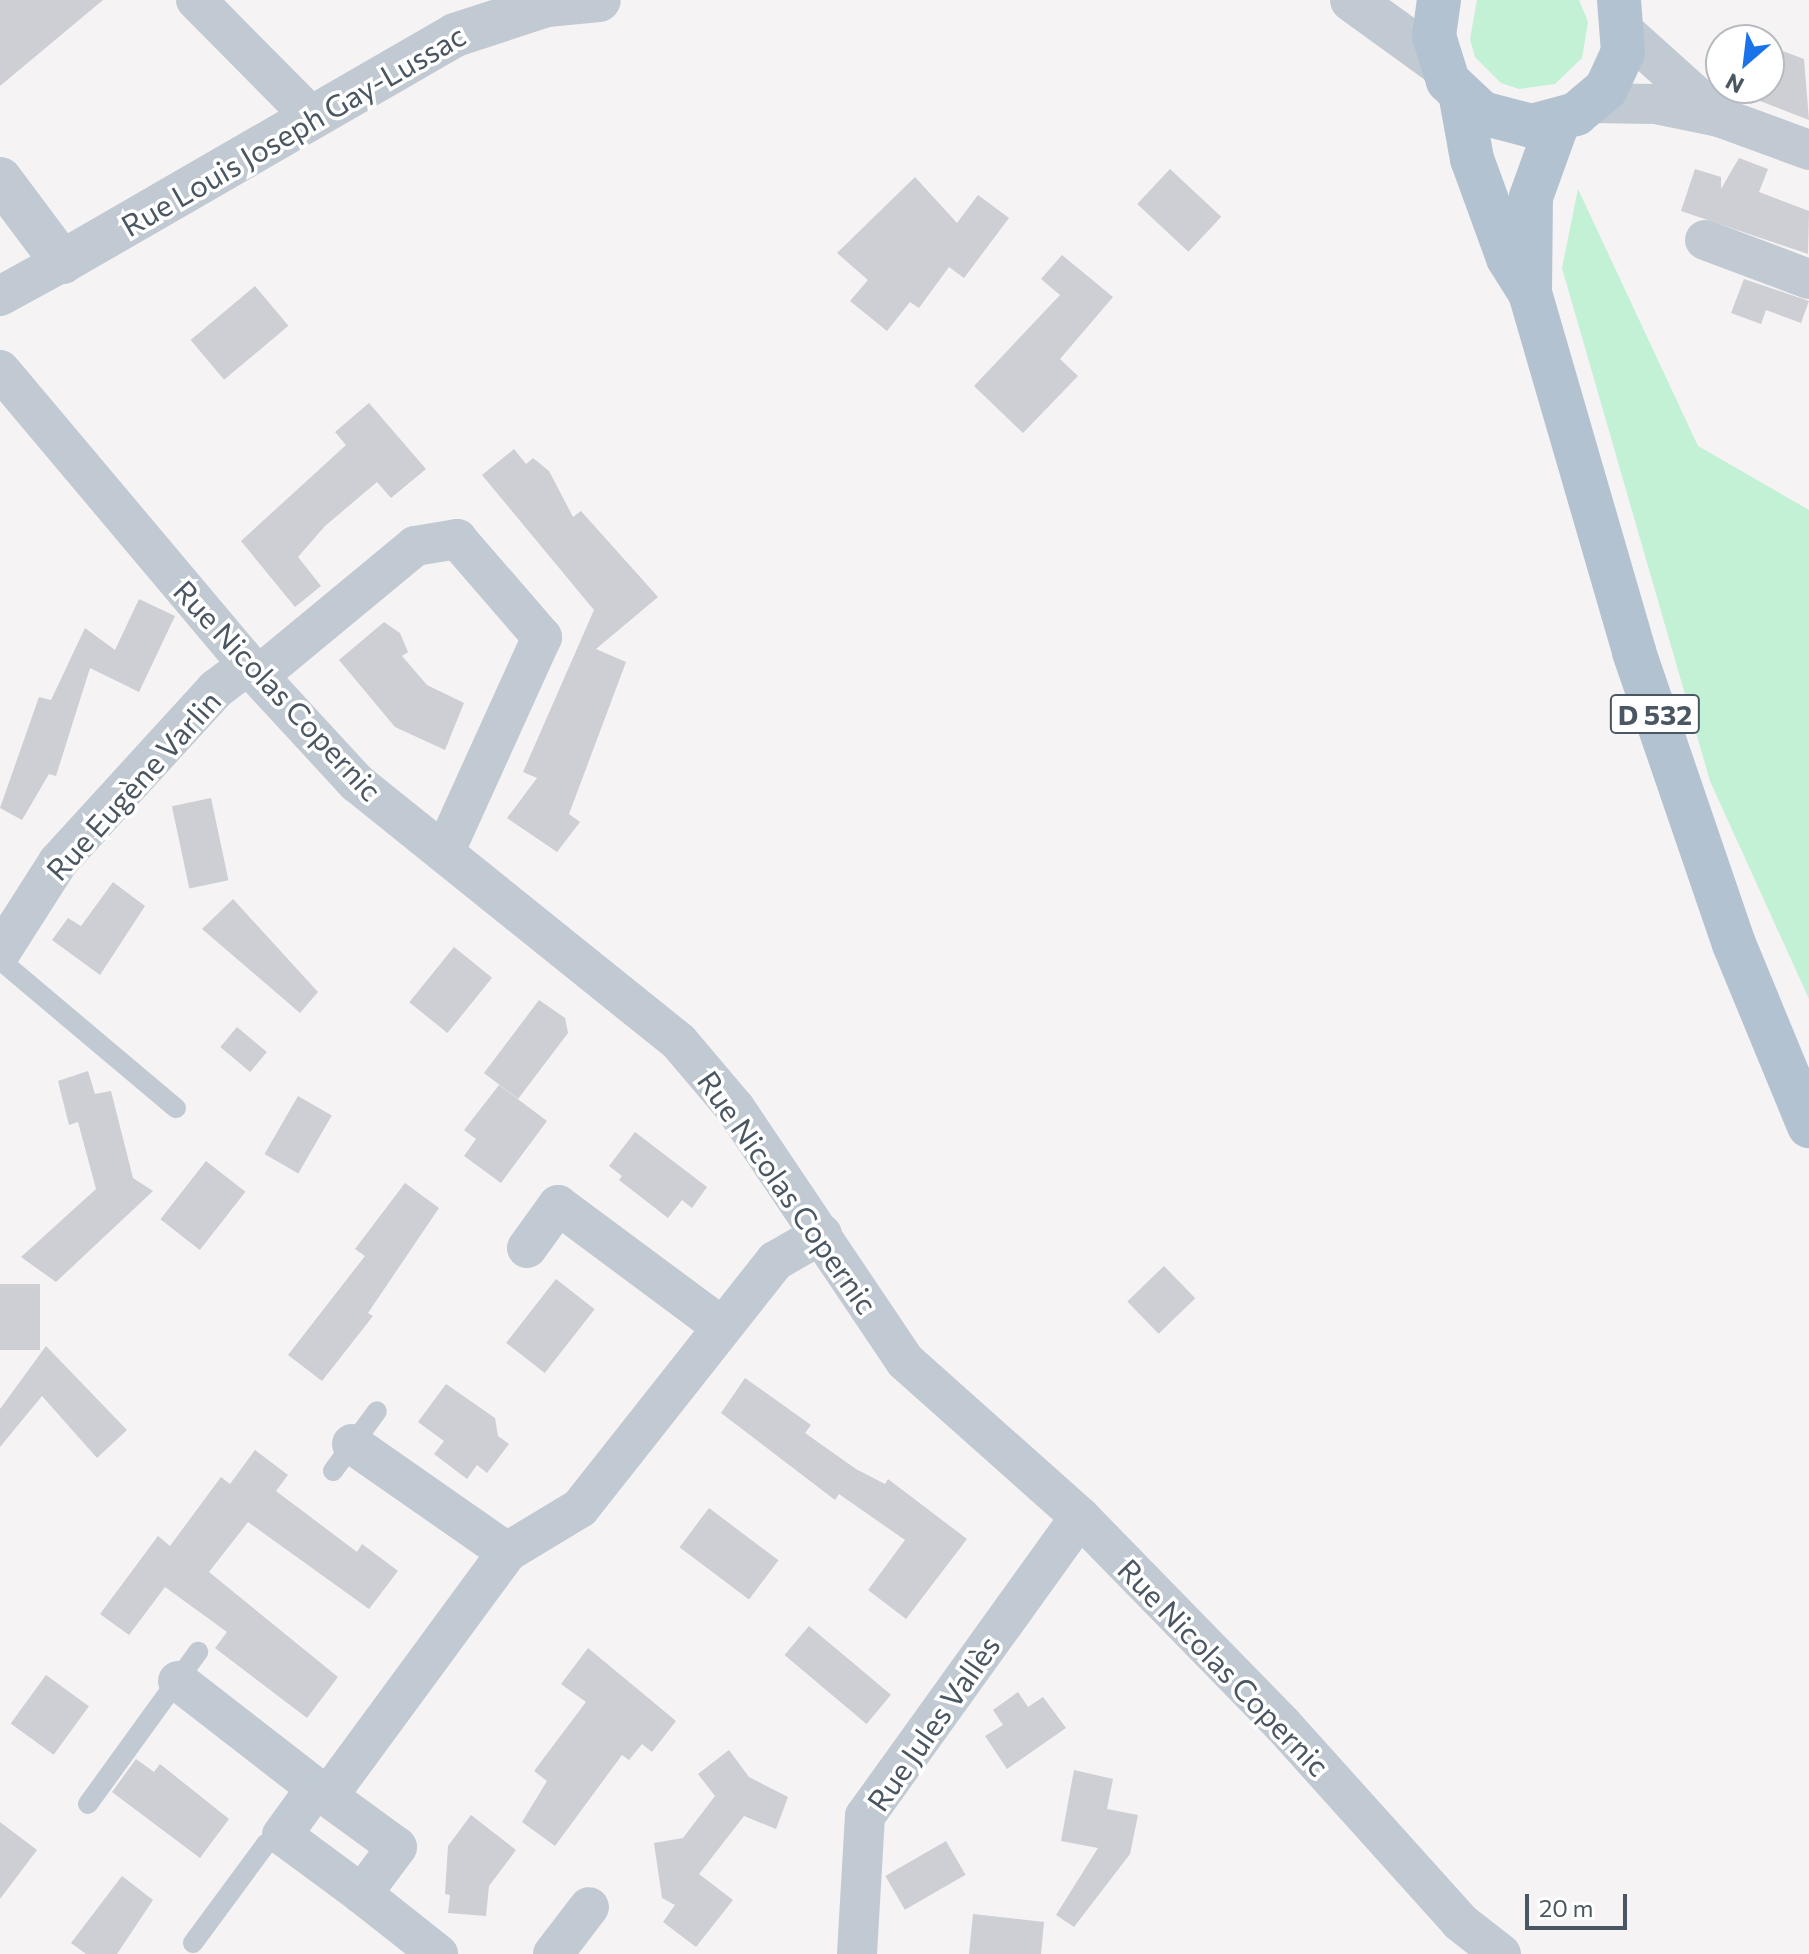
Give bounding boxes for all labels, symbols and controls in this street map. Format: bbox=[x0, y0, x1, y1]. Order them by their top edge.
street label: Rue Louis Joseph Gay-Lussac bbox=[115, 17, 471, 243]
north arrow bbox=[1705, 24, 1785, 104]
text: N bbox=[1721, 68, 1748, 100]
street label: Rue Nicolas Copernic bbox=[167, 572, 389, 808]
street label: Rue Eugène Varlin bbox=[38, 683, 228, 887]
road number: D 532 bbox=[1609, 690, 1701, 738]
street label: Rue Nicolas Copernic bbox=[691, 1064, 885, 1320]
street label: Rue Nicolas Copernic bbox=[1111, 1551, 1337, 1783]
street label: Rue Jules Vallès bbox=[859, 1628, 1007, 1818]
scale bar bbox=[1529, 1878, 1631, 1928]
text: 20 m bbox=[1539, 1893, 1593, 1922]

